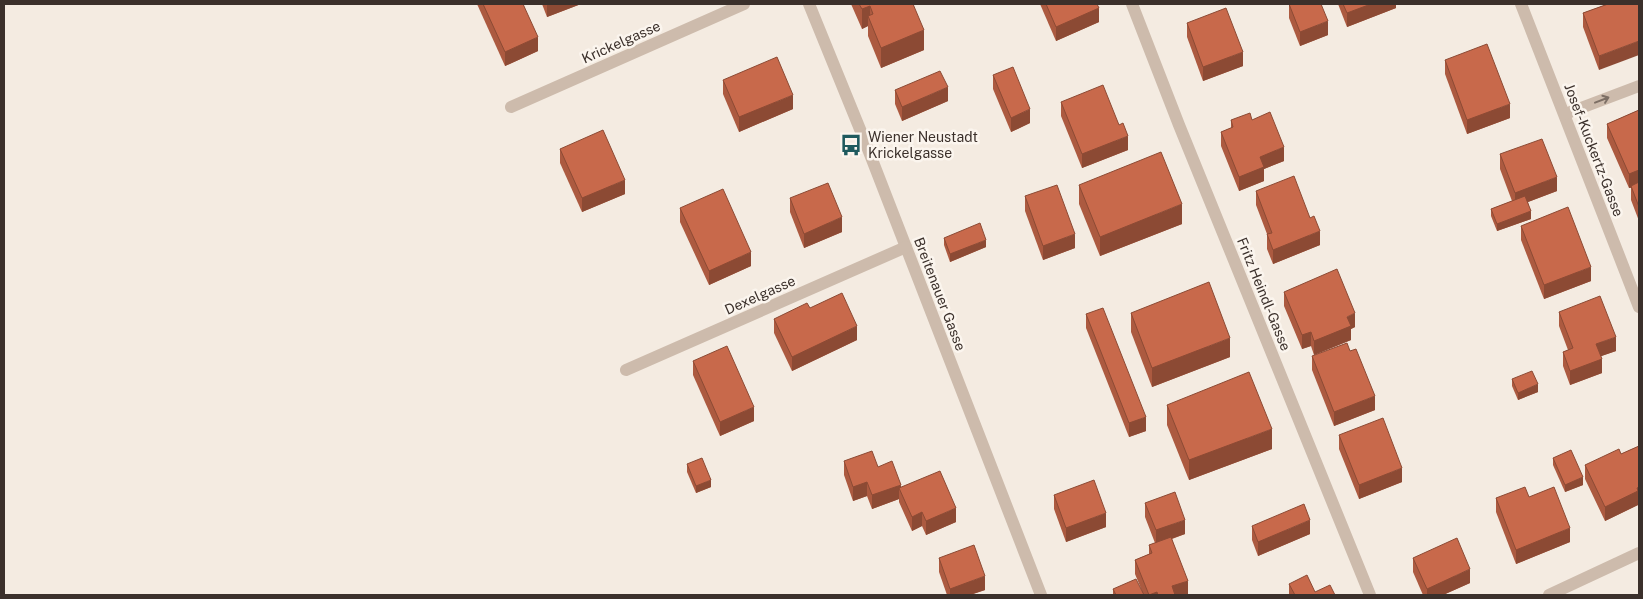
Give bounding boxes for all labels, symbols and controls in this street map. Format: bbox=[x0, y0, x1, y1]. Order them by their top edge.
street label: Krickelgasse bbox=[579, 18, 663, 66]
street label: Josef-Kuckertz-Gasse bbox=[1561, 81, 1627, 219]
one-way arrow bbox=[1594, 95, 1609, 104]
place label: Wiener Neustadt Krickelgasse bbox=[868, 129, 978, 161]
bus stop icon: Wiener Neustadt Krickelgasse bbox=[838, 132, 864, 158]
street label: Breitenauer Gasse bbox=[911, 235, 969, 353]
street label: Fritz Heindl-Gasse bbox=[1234, 235, 1294, 353]
street label: Dexelgasse bbox=[722, 272, 798, 318]

